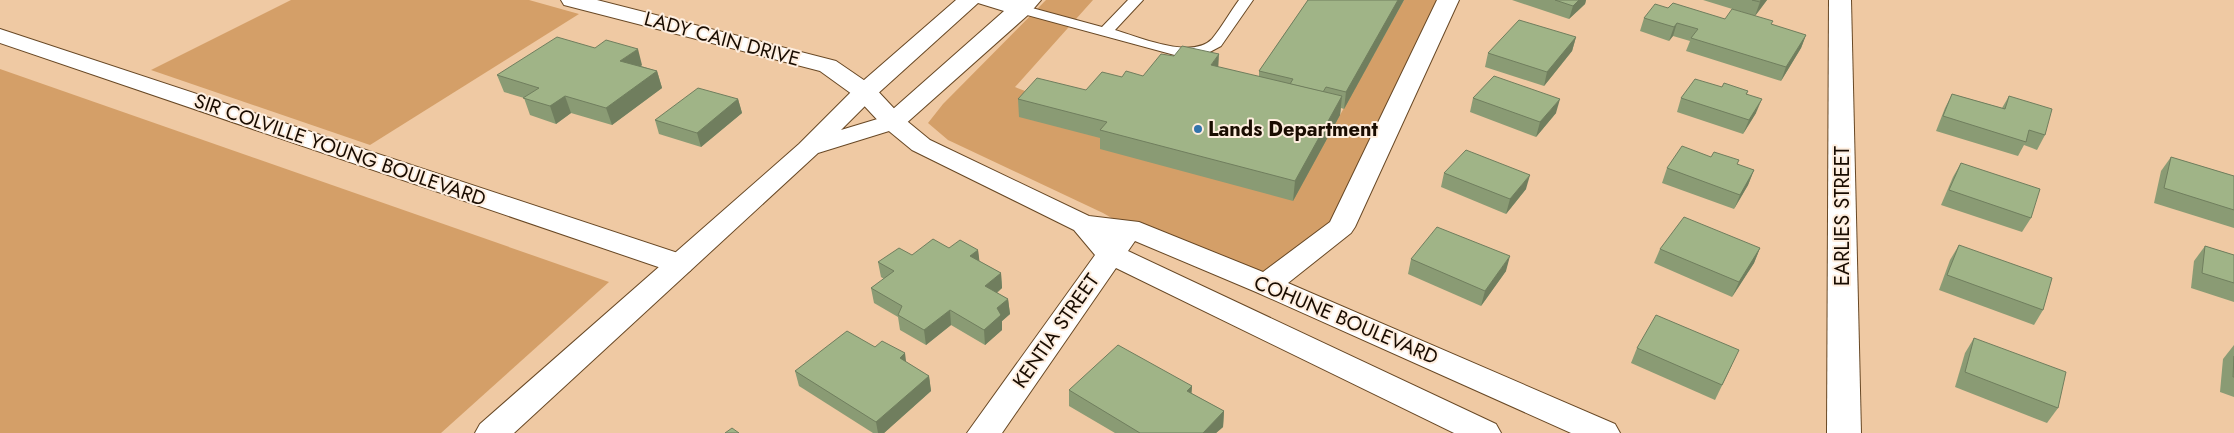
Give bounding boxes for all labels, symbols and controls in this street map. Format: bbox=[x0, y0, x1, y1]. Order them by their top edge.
street label: LADY CAIN DRIVE bbox=[641, 4, 803, 74]
street label: SIR COLVILLE YOUNG BOULEVARD bbox=[190, 86, 490, 214]
place label: Lands Department bbox=[1208, 115, 1378, 144]
marker: Lands Department bbox=[1192, 123, 1204, 135]
street label: EARLIES STREET bbox=[1828, 145, 1857, 286]
street label: KENTIA STREET bbox=[1006, 267, 1107, 394]
street label: COHUNE BOULEVARD bbox=[1249, 268, 1443, 372]

